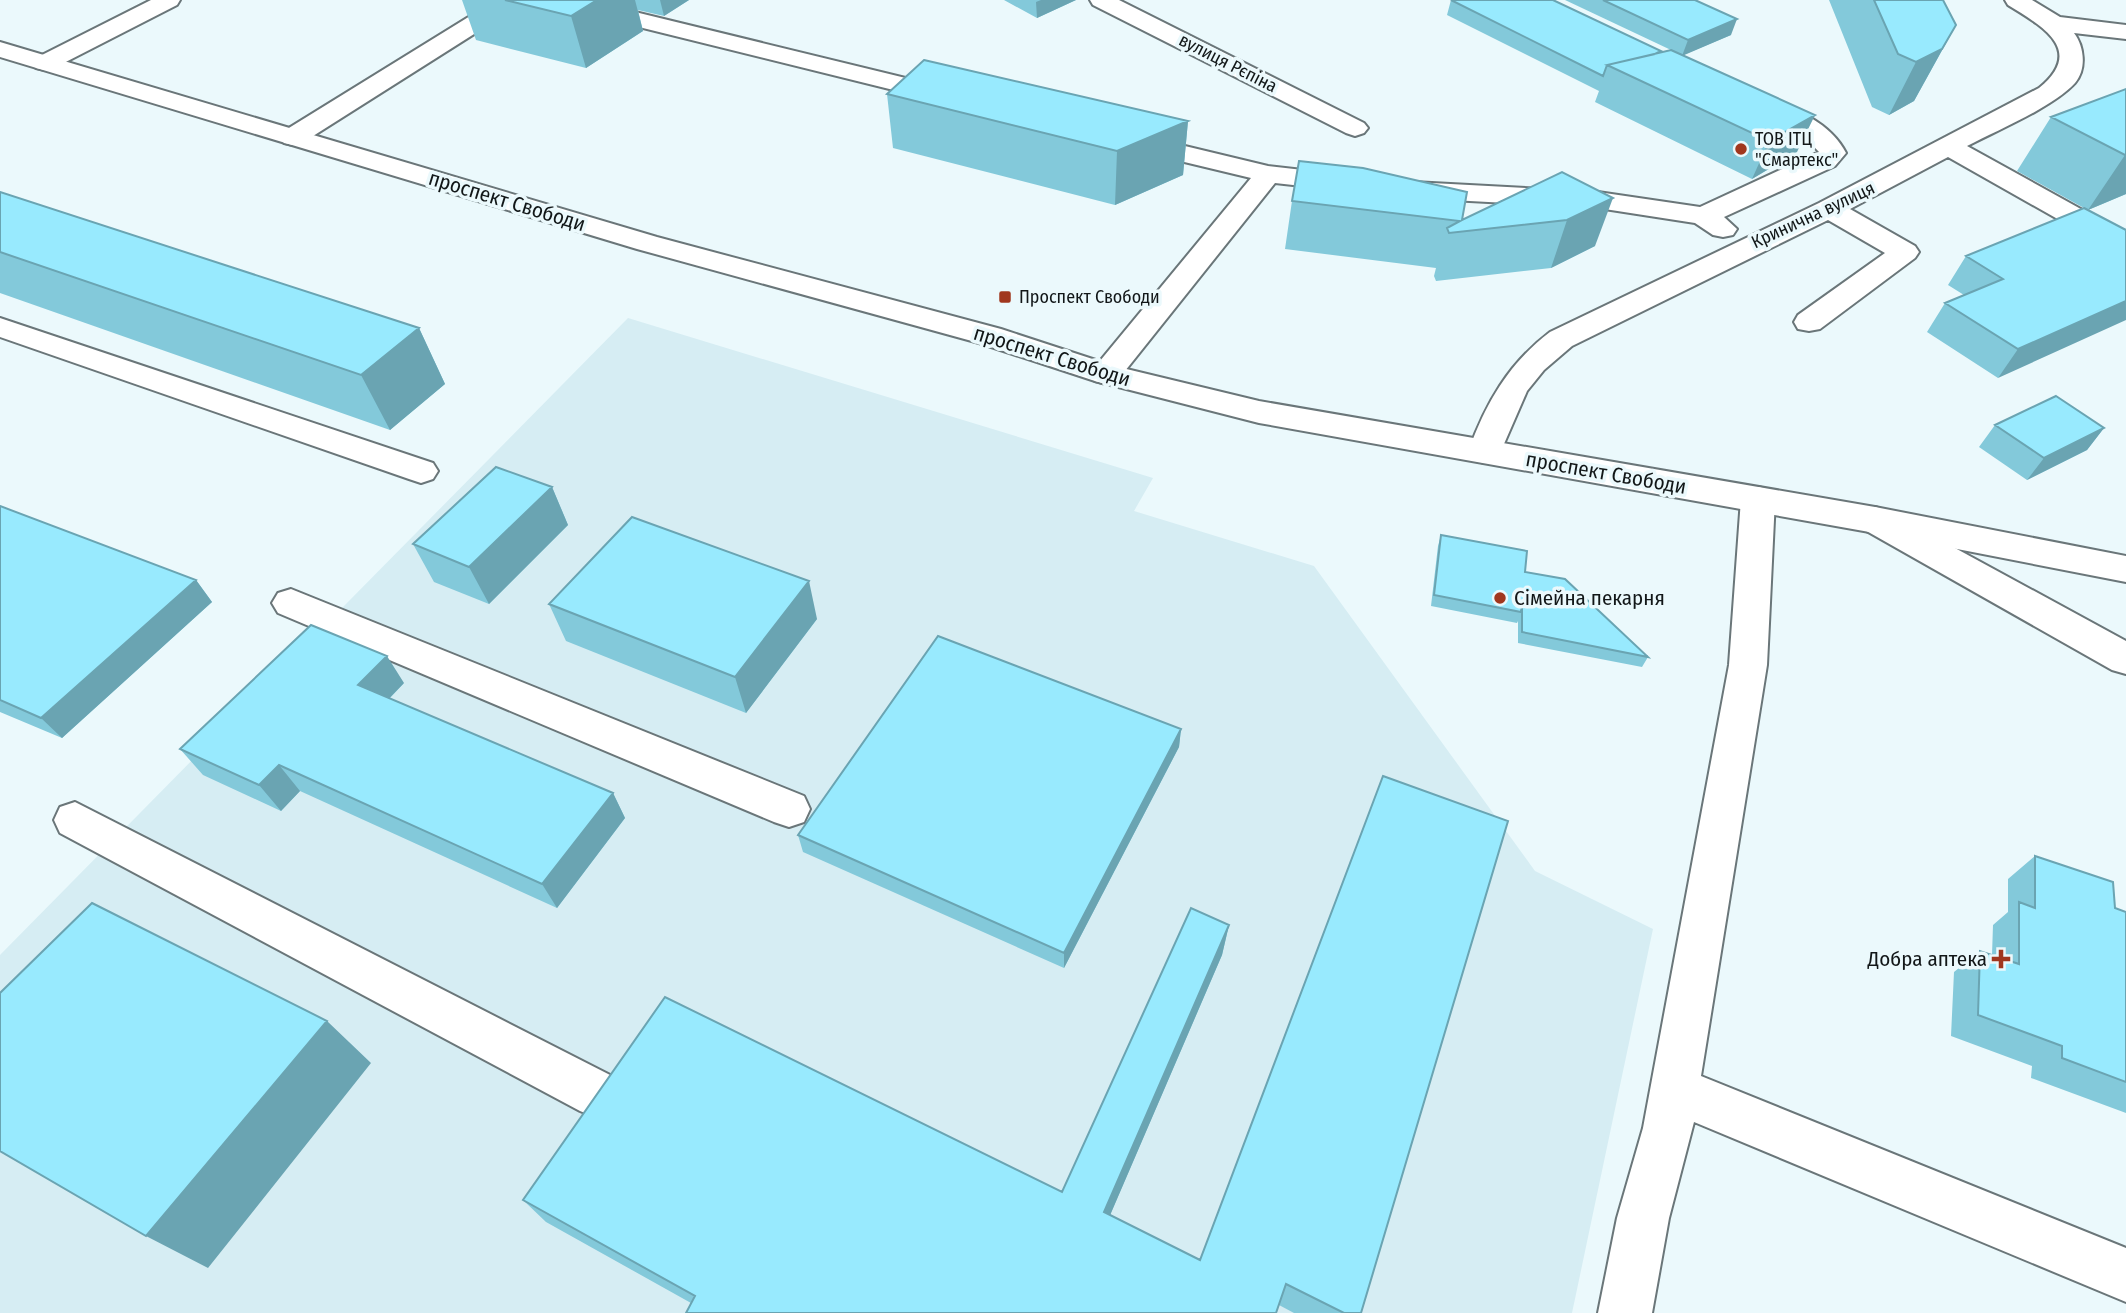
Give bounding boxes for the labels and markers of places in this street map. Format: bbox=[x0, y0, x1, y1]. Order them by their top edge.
place label: ТОВ ІТЦ "Смартекс" bbox=[1755, 128, 1838, 171]
marker: ТОВ ІТЦ "Смартекс" bbox=[1733, 141, 1749, 157]
place label: Проспект Свободи bbox=[1019, 286, 1160, 308]
marker: Проспект Свободи bbox=[997, 289, 1013, 305]
place label: Сімейна пекарня bbox=[1514, 585, 1665, 611]
marker: Сімейна пекарня bbox=[1492, 590, 1508, 606]
place label: Добра аптека bbox=[1867, 946, 1987, 972]
marker: Добра аптека bbox=[1993, 951, 2009, 967]

